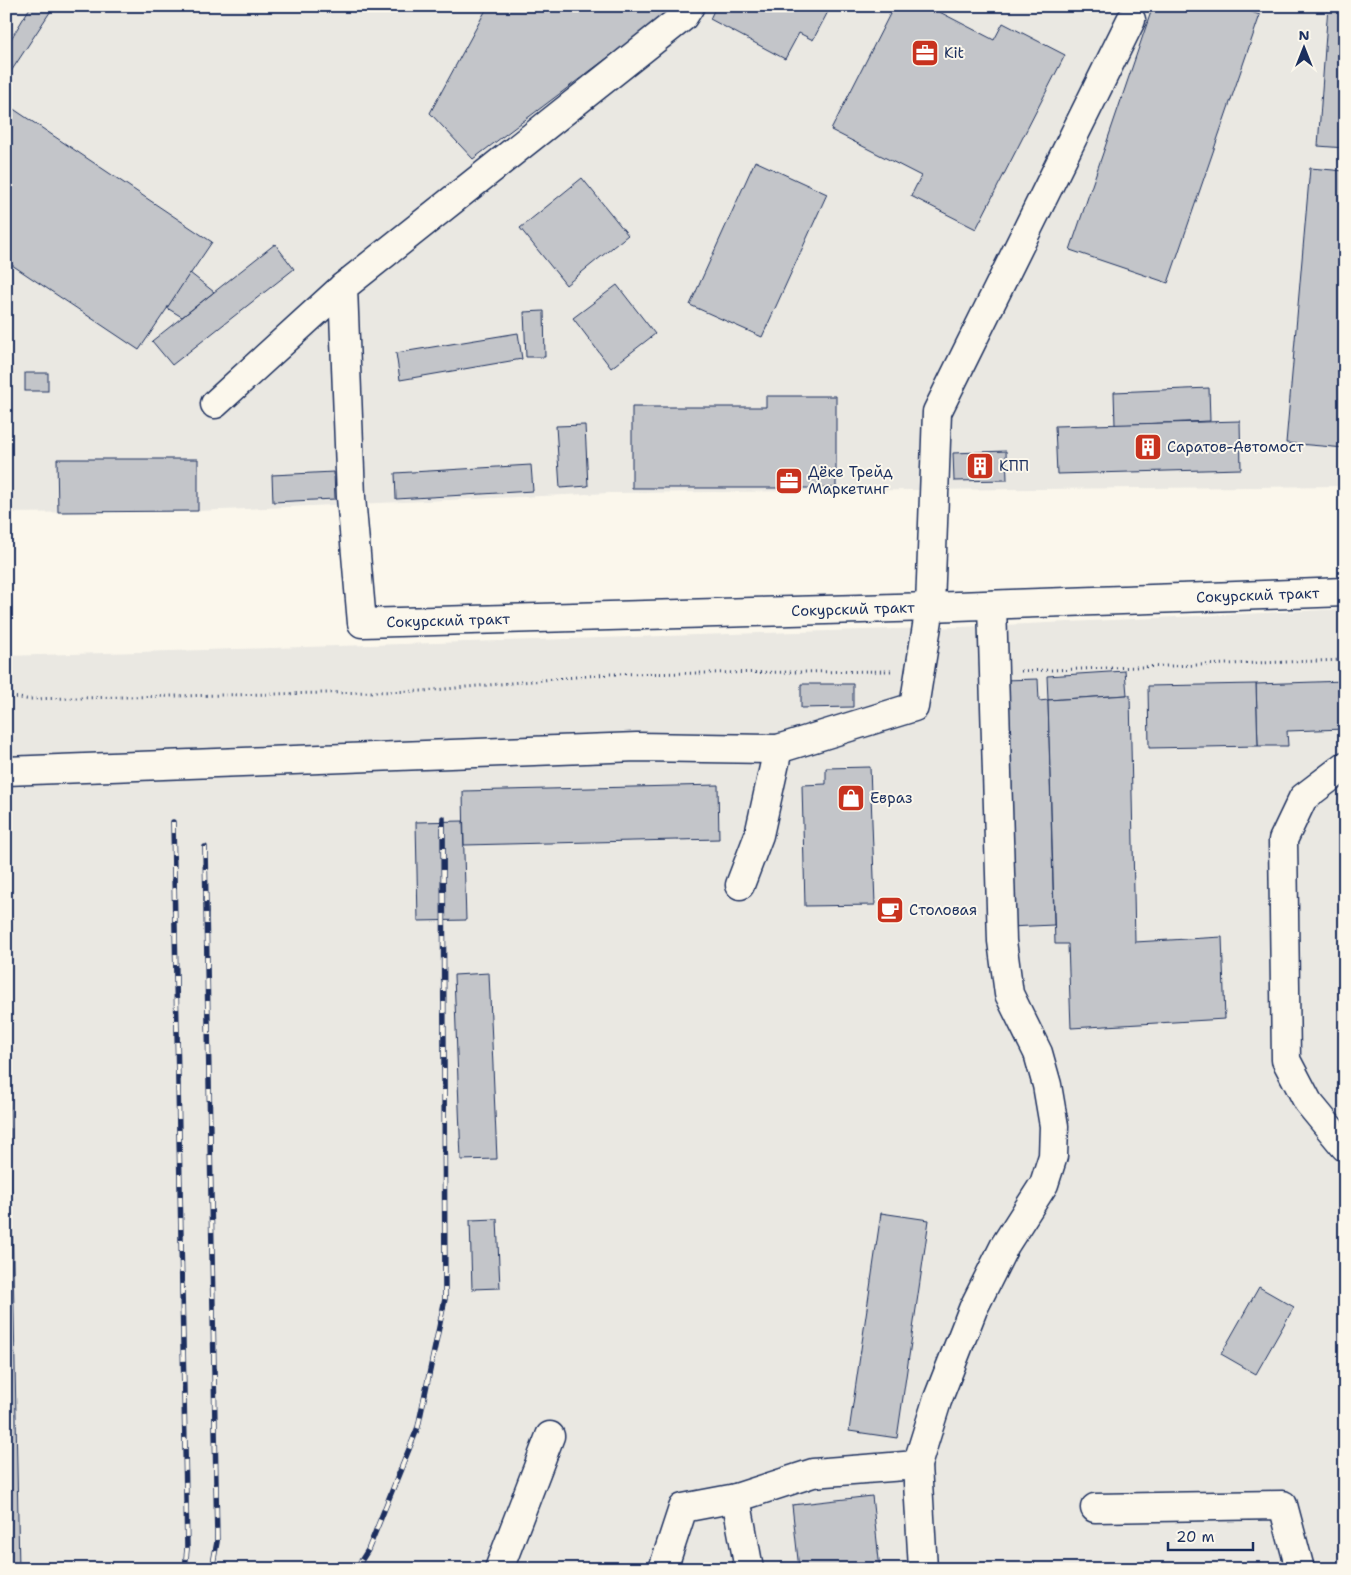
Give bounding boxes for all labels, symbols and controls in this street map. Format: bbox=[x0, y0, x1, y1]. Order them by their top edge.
north arrow bbox=[1278, 22, 1328, 72]
text: N bbox=[1298, 26, 1310, 44]
office icon: Kit bbox=[910, 38, 940, 68]
place label: Kit bbox=[944, 43, 964, 63]
building icon: Саратов-Автомост bbox=[1133, 432, 1163, 462]
place label: Саратов-Автомост bbox=[1167, 437, 1304, 457]
building icon: КПП bbox=[965, 451, 995, 481]
place label: КПП bbox=[999, 456, 1029, 476]
place label: Дёке Трейд Маркетинг bbox=[808, 462, 893, 499]
office icon: Дёке Трейд Маркетинг bbox=[774, 466, 804, 496]
street label: Сокурский тракт bbox=[1196, 583, 1320, 607]
street label: Сокурский тракт bbox=[791, 597, 915, 621]
street label: Сокурский тракт bbox=[386, 609, 511, 632]
shop icon: Евраз bbox=[836, 783, 866, 813]
place label: Евраз bbox=[870, 788, 913, 808]
cafe icon: Cтоловая bbox=[875, 895, 905, 925]
place label: Cтоловая bbox=[909, 900, 977, 920]
scale bar bbox=[1168, 1520, 1254, 1552]
text: 20 m bbox=[1176, 1527, 1215, 1547]

